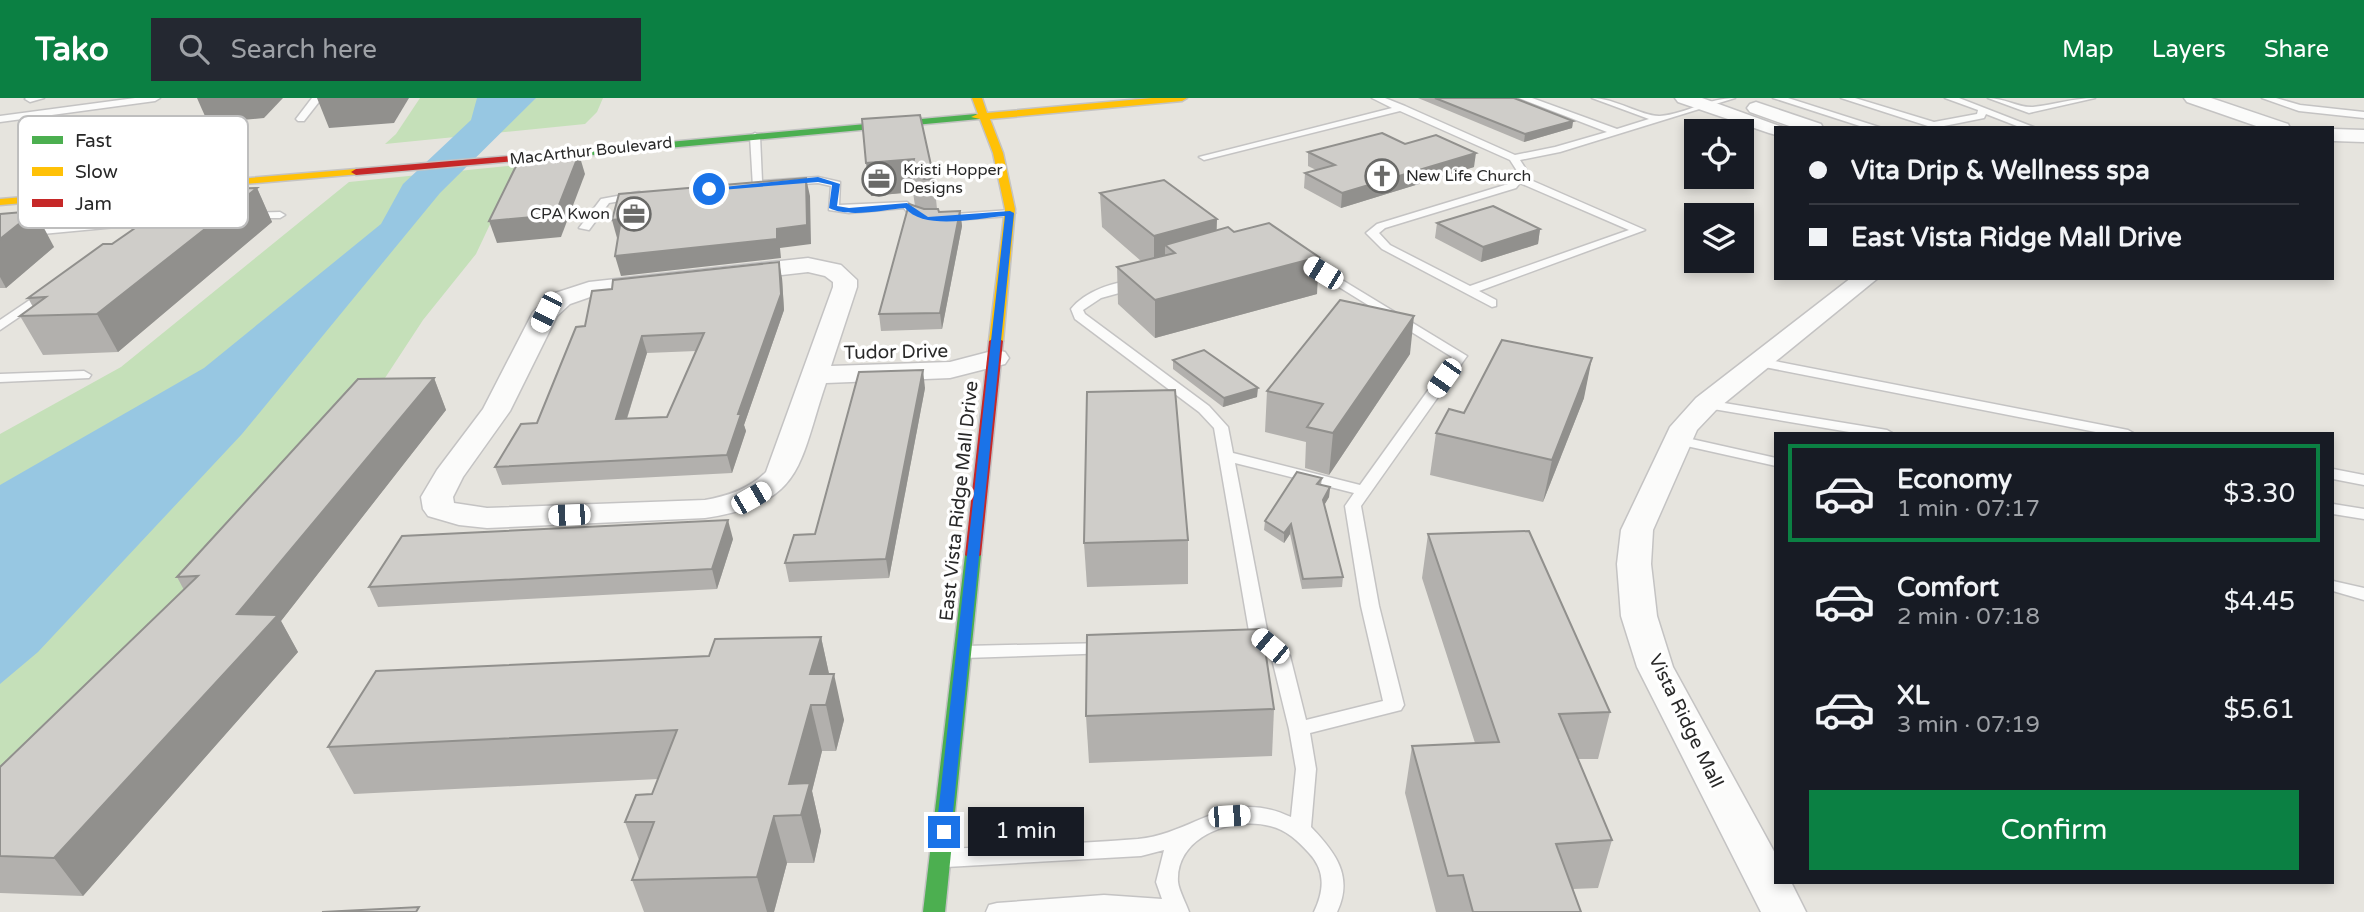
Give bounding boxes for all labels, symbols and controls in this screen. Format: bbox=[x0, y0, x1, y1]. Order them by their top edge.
search box bbox=[151, 18, 641, 81]
text: Tako bbox=[35, 30, 109, 69]
icon: search bbox=[175, 30, 213, 68]
text: Search here bbox=[231, 34, 377, 65]
text: Map bbox=[2062, 35, 2114, 64]
text: Layers bbox=[2152, 35, 2226, 64]
text: Share bbox=[2264, 35, 2329, 64]
legend bbox=[18, 116, 248, 228]
map controls bbox=[1684, 119, 1754, 273]
button: locate bbox=[1684, 119, 1754, 189]
text: Fast bbox=[75, 130, 112, 152]
street label: MacArthur Boulevard bbox=[509, 133, 673, 169]
text: Vita Drip & Wellness spa bbox=[1851, 155, 2150, 186]
church icon: New Life Church bbox=[1363, 157, 1401, 195]
office icon: Kristi Hopper Designs bbox=[860, 160, 898, 198]
place label: Kristi Hopper Designs bbox=[903, 160, 1004, 198]
text: Slow bbox=[75, 161, 118, 183]
place label: New Life Church bbox=[1406, 166, 1531, 186]
route start bbox=[693, 173, 725, 205]
text: Jam bbox=[75, 193, 112, 215]
office icon: CPA Kwon bbox=[615, 195, 653, 233]
button: layers bbox=[1684, 203, 1754, 273]
place label: CPA Kwon bbox=[530, 204, 610, 224]
text: East Vista Ridge Mall Drive bbox=[1851, 222, 2182, 253]
car bbox=[1300, 253, 1347, 293]
car bbox=[528, 289, 565, 335]
street label: Tudor Drive bbox=[844, 340, 948, 364]
car bbox=[1424, 355, 1465, 401]
street label: East Vista Ridge Mall Drive bbox=[935, 380, 983, 622]
icon: car bbox=[1813, 462, 1876, 525]
text: Economy bbox=[1897, 464, 2012, 495]
car bbox=[728, 478, 775, 518]
text: $3.30 bbox=[2223, 478, 2295, 509]
text: 1 min · 07:17 bbox=[1897, 495, 2040, 523]
car bbox=[548, 504, 591, 526]
icon: car bbox=[1813, 570, 1876, 633]
text: Comfort bbox=[1897, 572, 1999, 603]
text: $4.45 bbox=[2224, 586, 2295, 617]
text: 2 min · 07:18 bbox=[1897, 603, 2040, 631]
car bbox=[1248, 624, 1293, 668]
street label: Vista Ridge Mall bbox=[1644, 651, 1728, 791]
icon: car bbox=[1813, 678, 1876, 741]
text: XL bbox=[1897, 680, 1929, 711]
text: $5.61 bbox=[2223, 694, 2295, 725]
text: 3 min · 07:19 bbox=[1897, 711, 2040, 739]
button: Confirm bbox=[1809, 790, 2299, 870]
car bbox=[1208, 804, 1251, 828]
callout: 1 min bbox=[968, 808, 1084, 856]
route end bbox=[928, 816, 960, 848]
text: 1 min bbox=[995, 817, 1057, 845]

